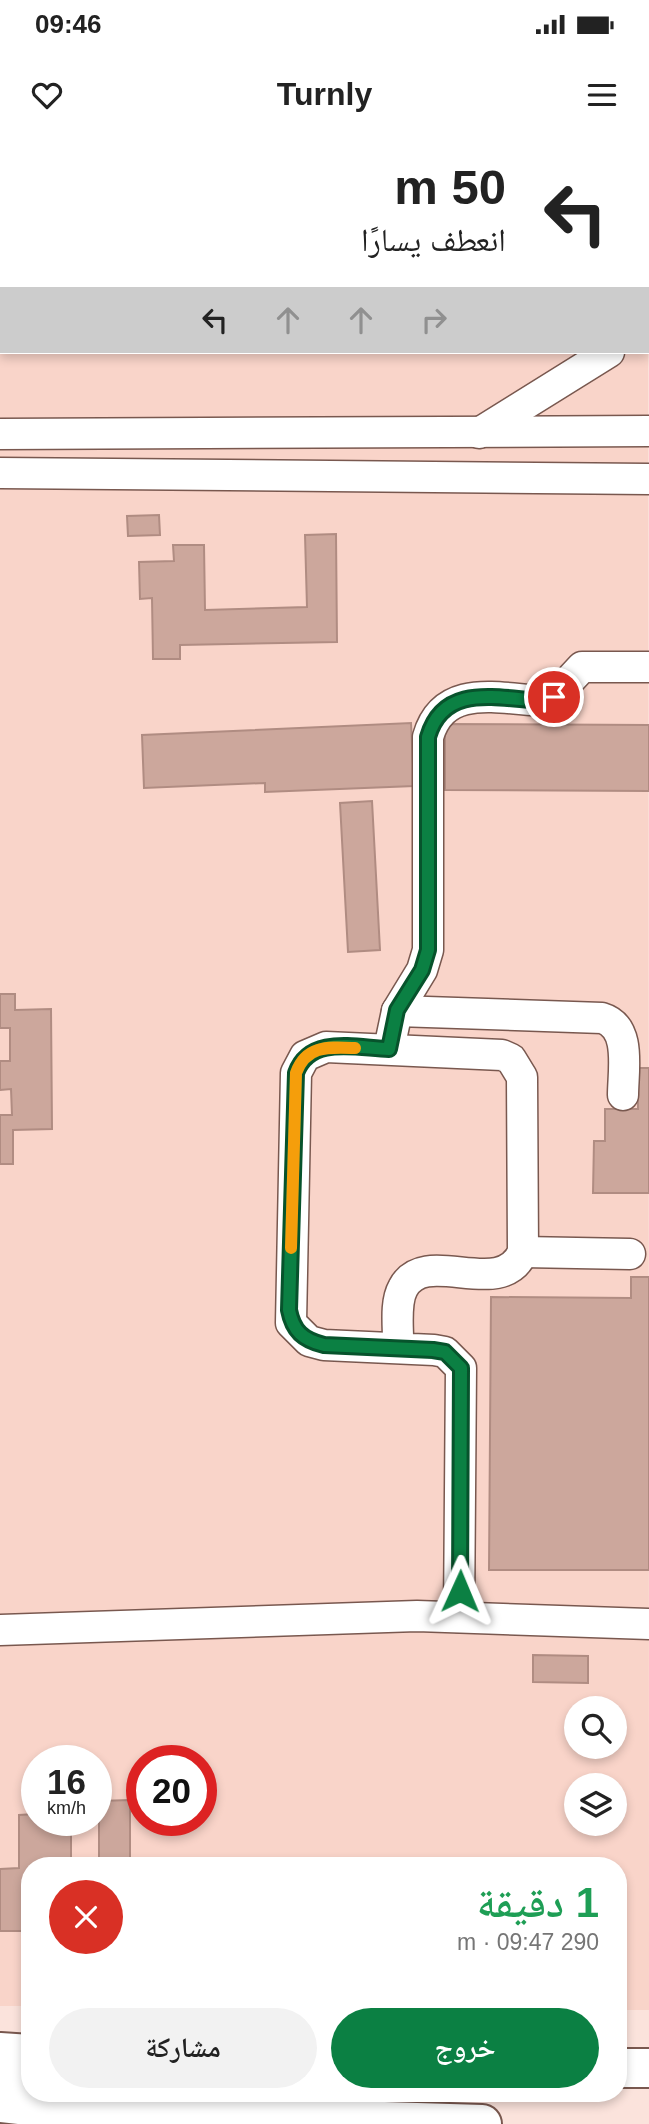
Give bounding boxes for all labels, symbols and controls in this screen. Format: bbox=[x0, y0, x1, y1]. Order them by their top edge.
text: 09:46 bbox=[35, 9, 102, 39]
icon: heart bbox=[28, 76, 66, 114]
text: Turnly bbox=[277, 76, 372, 112]
icon: menu bbox=[583, 76, 621, 114]
text: 50 m bbox=[394, 160, 506, 214]
icon: left bbox=[530, 168, 621, 259]
text: انعطف يسارًا bbox=[361, 222, 506, 258]
icon: left bbox=[196, 301, 234, 339]
icon: ahead bbox=[269, 301, 307, 339]
icon: ahead bbox=[342, 301, 380, 339]
icon: right bbox=[415, 301, 453, 339]
pin bbox=[524, 667, 584, 727]
icon: arrive bbox=[535, 678, 573, 716]
position arrow bbox=[423, 1554, 497, 1628]
map controls bbox=[564, 1696, 627, 1836]
button: search bbox=[564, 1696, 627, 1759]
speed limit sign: 20 bbox=[126, 1745, 217, 1836]
text: 16 bbox=[47, 1762, 86, 1801]
button: layers bbox=[564, 1773, 627, 1836]
text: km/h bbox=[47, 1798, 86, 1818]
text: 1 دقيقة bbox=[477, 1879, 599, 1926]
button: close bbox=[49, 1880, 123, 1954]
text: 290 m · 09:47 bbox=[457, 1929, 599, 1955]
button: مشاركة bbox=[49, 2008, 317, 2088]
button: خروج bbox=[331, 2008, 599, 2088]

